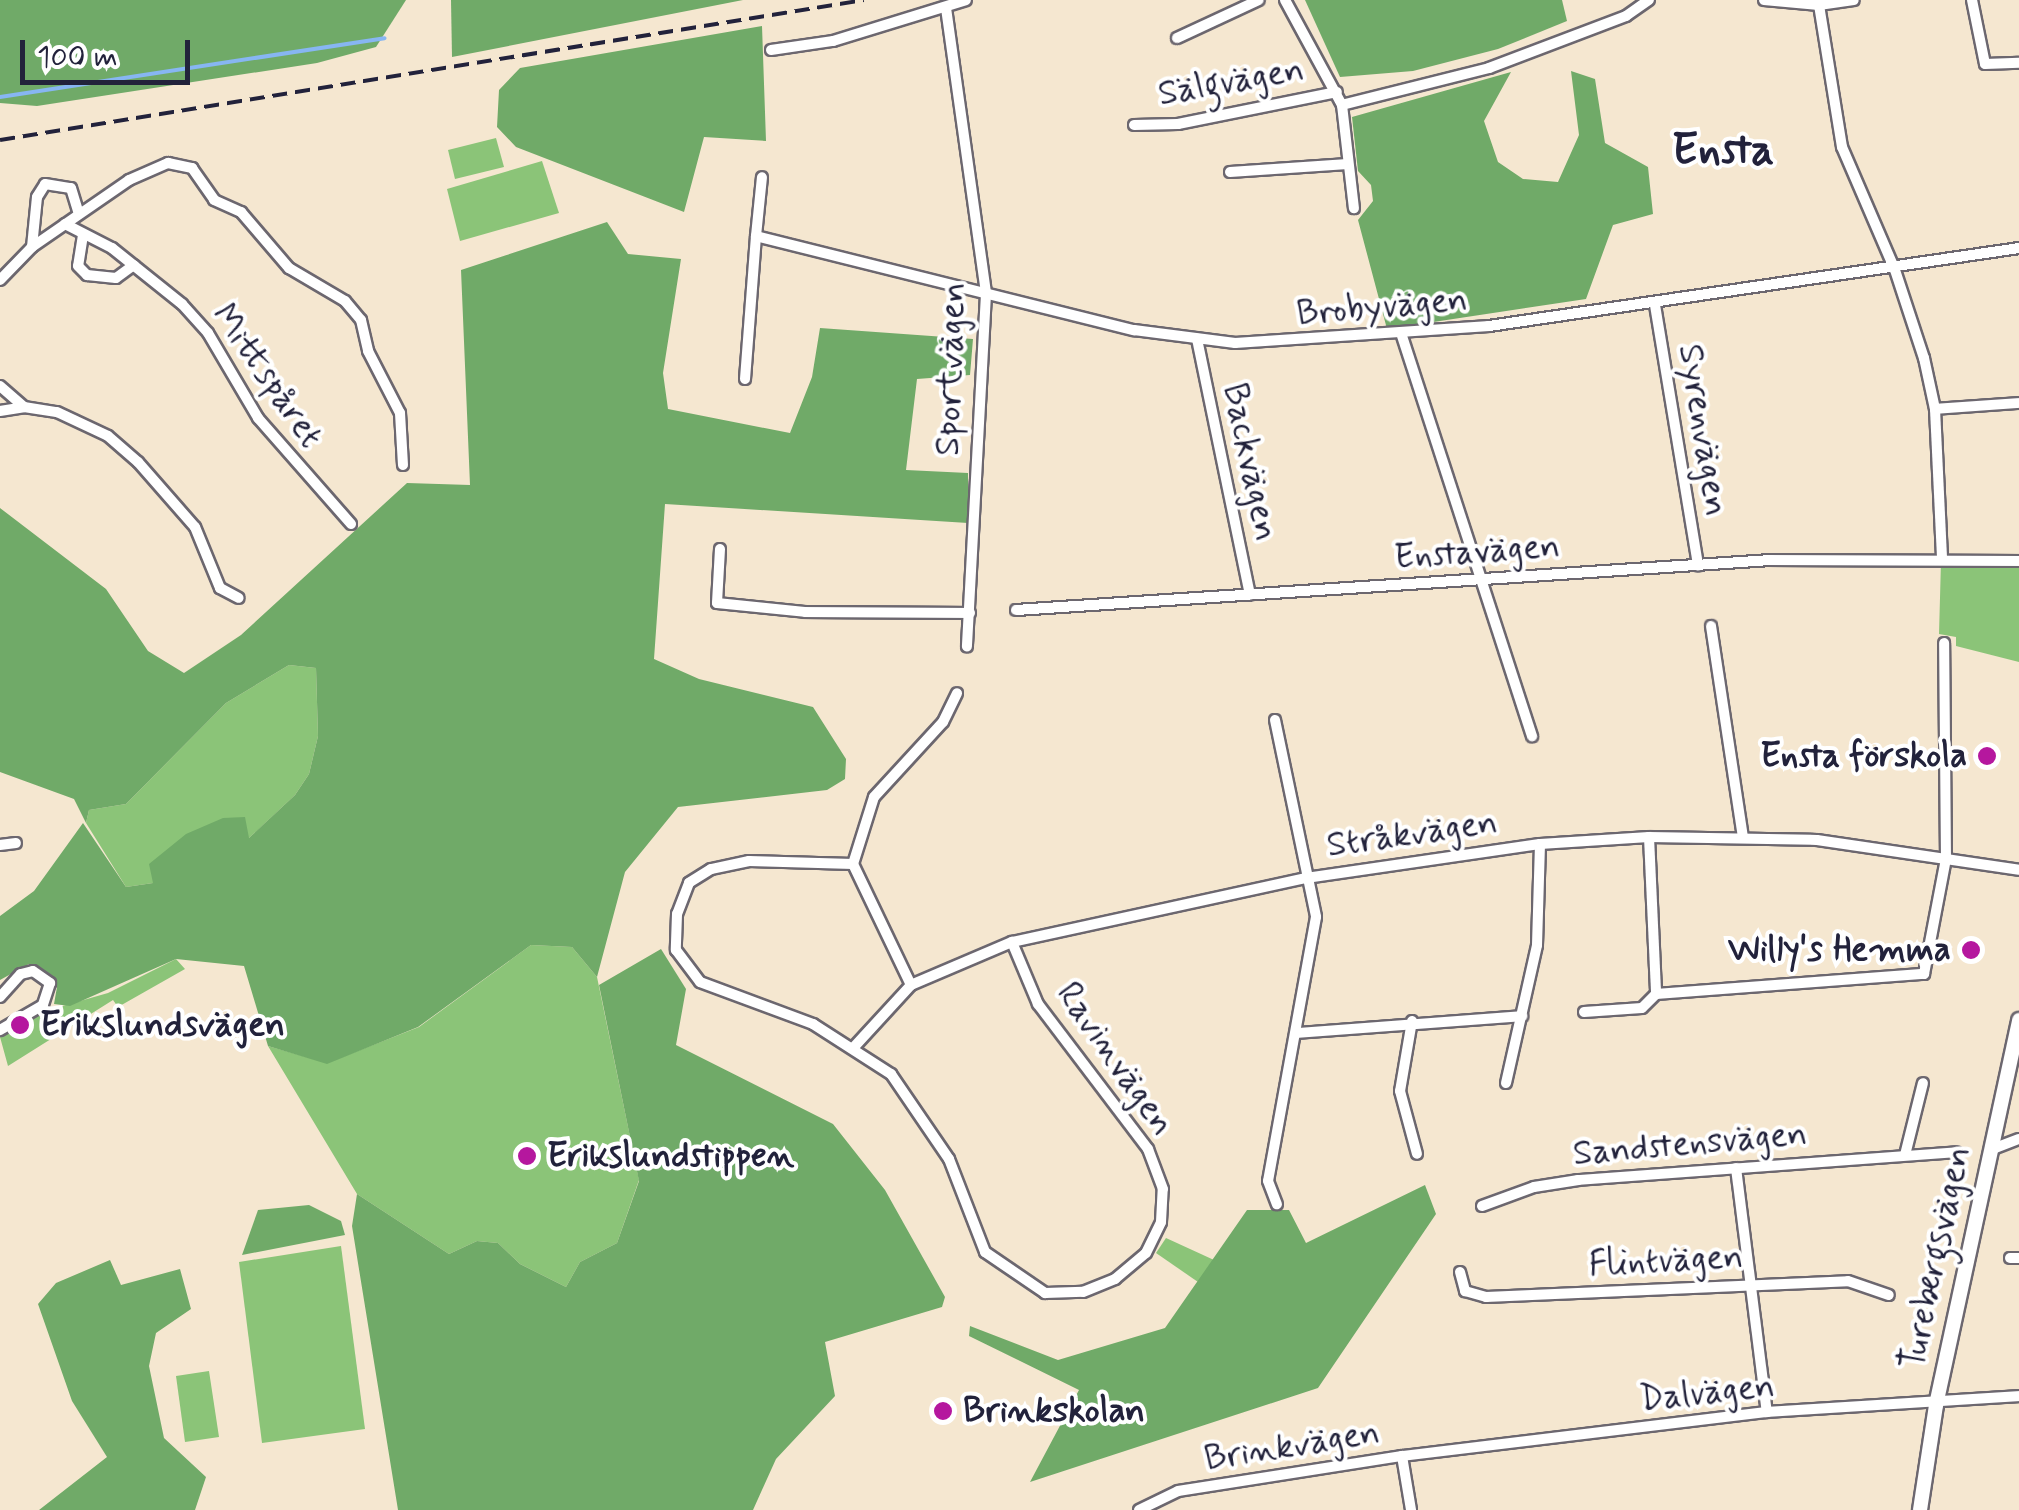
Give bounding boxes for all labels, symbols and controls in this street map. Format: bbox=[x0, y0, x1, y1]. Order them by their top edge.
scale bar bbox=[25, 20, 195, 82]
text: 100 m bbox=[37, 38, 118, 77]
street label: Sälgvägen bbox=[1155, 49, 1307, 115]
district label: Ensta bbox=[1672, 124, 1774, 178]
street label: Brobyvägen bbox=[1295, 279, 1469, 335]
street label: Sportvägen bbox=[927, 281, 975, 457]
street label: Mittspåret bbox=[202, 296, 332, 456]
street label: Syrenvägen bbox=[1669, 341, 1737, 519]
street label: Backvägen bbox=[1213, 379, 1287, 545]
street label: Enstavägen bbox=[1393, 525, 1561, 579]
place label: Ensta förskola bbox=[1760, 735, 1967, 777]
marker: Ensta förskola bbox=[1976, 745, 1998, 767]
street label: Stråkvägen bbox=[1324, 801, 1500, 867]
place label: Willy's Hemma bbox=[1720, 929, 1951, 971]
marker: Willy's Hemma bbox=[1960, 939, 1982, 961]
street label: Ravinvägen bbox=[1047, 974, 1183, 1144]
place label: Erikslundsvägen bbox=[40, 1004, 285, 1046]
marker: Erikslundsvägen bbox=[9, 1014, 31, 1036]
street label: Sandstensvägen bbox=[1571, 1113, 1809, 1175]
place label: Erikslundstippen bbox=[547, 1135, 794, 1177]
street label: Turebergsvägen bbox=[1892, 1142, 1980, 1374]
marker: Erikslundstippen bbox=[516, 1145, 538, 1167]
street label: Flintvägen bbox=[1588, 1236, 1744, 1286]
street label: Dalvägen bbox=[1637, 1365, 1777, 1421]
place label: Brinkskolan bbox=[963, 1390, 1145, 1432]
marker: Brinkskolan bbox=[932, 1400, 954, 1422]
street label: Brinkvägen bbox=[1201, 1411, 1383, 1481]

